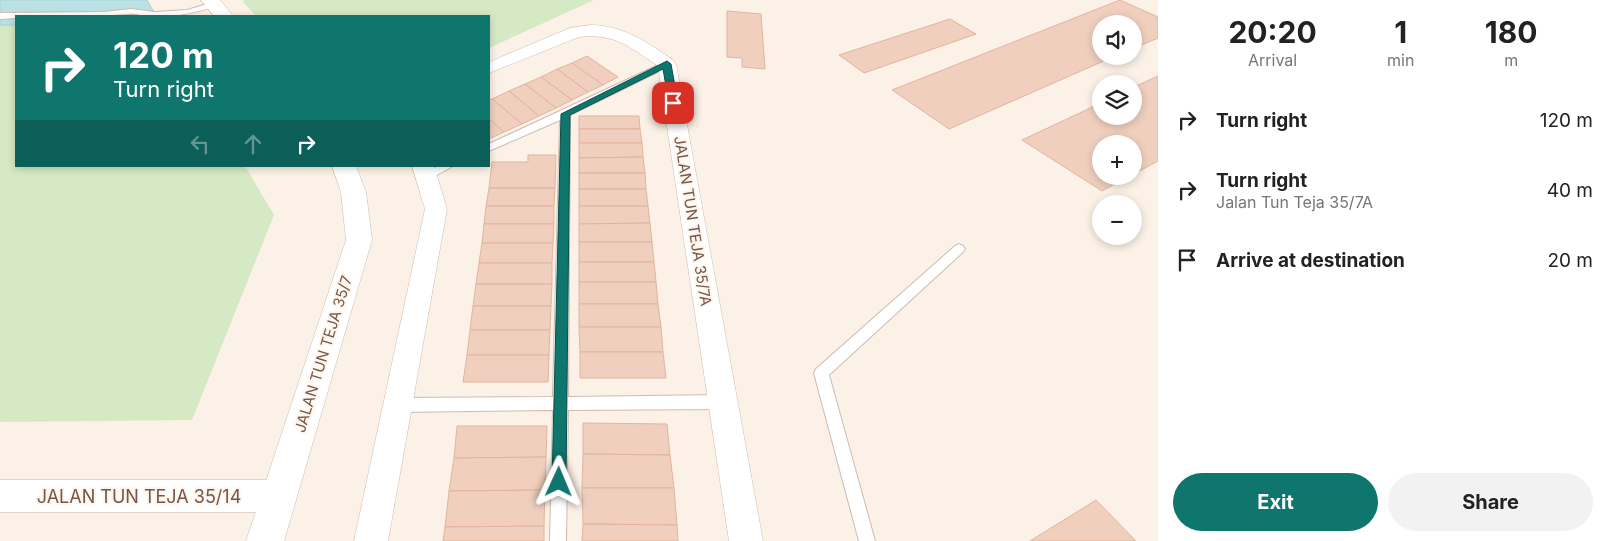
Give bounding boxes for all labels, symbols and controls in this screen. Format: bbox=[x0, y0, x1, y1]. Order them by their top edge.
text: 20:20 bbox=[1228, 14, 1317, 50]
text: 1 bbox=[1394, 14, 1407, 50]
text: 180 bbox=[1485, 14, 1538, 50]
map controls bbox=[1092, 15, 1142, 245]
button: sound bbox=[1092, 15, 1142, 65]
text: 120 m bbox=[113, 34, 214, 76]
icon: right bbox=[30, 35, 95, 100]
text: Arrival bbox=[1248, 50, 1297, 70]
text: min bbox=[1387, 50, 1414, 70]
text: m bbox=[1504, 50, 1518, 70]
button: layers bbox=[1092, 75, 1142, 125]
text: Turn right bbox=[113, 76, 214, 102]
pin bbox=[652, 82, 694, 124]
icon: arrive bbox=[659, 89, 687, 117]
icon: right bbox=[1173, 106, 1201, 134]
text: Turn right bbox=[1216, 109, 1307, 132]
text: 120 m bbox=[1540, 109, 1593, 132]
icon: left bbox=[186, 130, 214, 158]
icon: ahead bbox=[239, 130, 267, 158]
icon: right bbox=[292, 130, 320, 158]
street label: JALAN TUN TEJA 35/7A bbox=[670, 135, 716, 307]
button: + bbox=[1092, 135, 1142, 185]
text: Turn right bbox=[1216, 169, 1307, 192]
icon: right bbox=[1173, 176, 1201, 204]
text: 40 m bbox=[1547, 179, 1593, 202]
text: Jalan Tun Teja 35/7A bbox=[1216, 192, 1373, 212]
button: − bbox=[1092, 195, 1142, 245]
icon: arrive bbox=[1173, 246, 1201, 274]
text: Arrive at destination bbox=[1216, 249, 1405, 272]
text: 20 m bbox=[1547, 249, 1593, 272]
street label: JALAN TUN TEJA 35/7 bbox=[290, 273, 356, 435]
position arrow bbox=[532, 455, 584, 507]
button: Exit bbox=[1173, 473, 1378, 531]
button: Share bbox=[1388, 473, 1593, 531]
street label: JALAN TUN TEJA 35/14 bbox=[37, 486, 241, 507]

